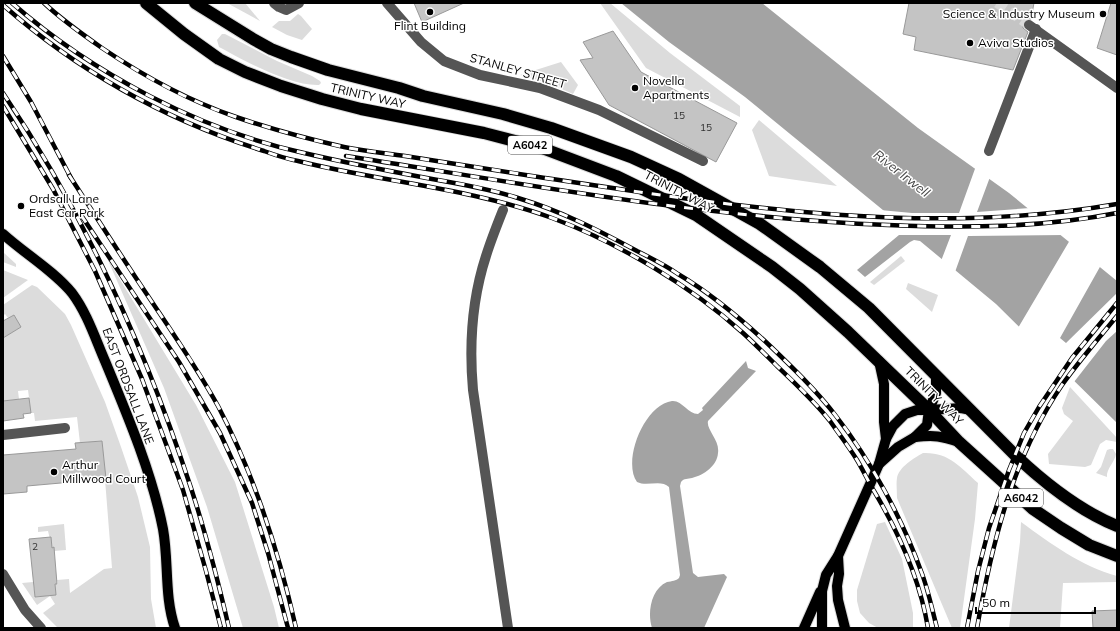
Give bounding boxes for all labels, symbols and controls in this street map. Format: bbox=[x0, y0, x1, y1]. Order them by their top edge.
place label: Science & Industry Museum bbox=[943, 6, 1095, 21]
marker: Flint Building bbox=[425, 7, 435, 17]
marker: Science & Industry Museum bbox=[1098, 9, 1108, 19]
place label: Flint Building bbox=[394, 18, 466, 33]
place label: Aviva Studios bbox=[978, 35, 1054, 50]
marker: Aviva Studios bbox=[965, 38, 975, 48]
street label: STANLEY STREET bbox=[468, 50, 569, 92]
place label: Novella Apartments bbox=[643, 73, 709, 102]
street label: TRINITY WAY bbox=[329, 80, 408, 112]
marker: Novella Apartments bbox=[630, 83, 640, 93]
house number: 15 bbox=[673, 109, 685, 122]
house number: 15 bbox=[700, 121, 712, 134]
road number: A6042 bbox=[508, 136, 552, 154]
water label: River Irwell bbox=[871, 146, 934, 200]
street label: TRINITY WAY bbox=[642, 167, 717, 216]
place label: Ordsall Lane East Car Park bbox=[29, 191, 105, 220]
marker: Ordsall Lane East Car Park bbox=[16, 201, 26, 211]
street label: EAST ORDSALL LANE bbox=[99, 325, 158, 446]
street label: TRINITY WAY bbox=[902, 363, 967, 429]
place label: Arthur Millwood Court bbox=[62, 457, 146, 486]
marker: Arthur Millwood Court bbox=[49, 467, 59, 477]
road number: A6042 bbox=[999, 489, 1043, 507]
house number: 2 bbox=[32, 540, 38, 553]
scale bar bbox=[976, 589, 1095, 615]
text: 50 m bbox=[982, 595, 1010, 610]

